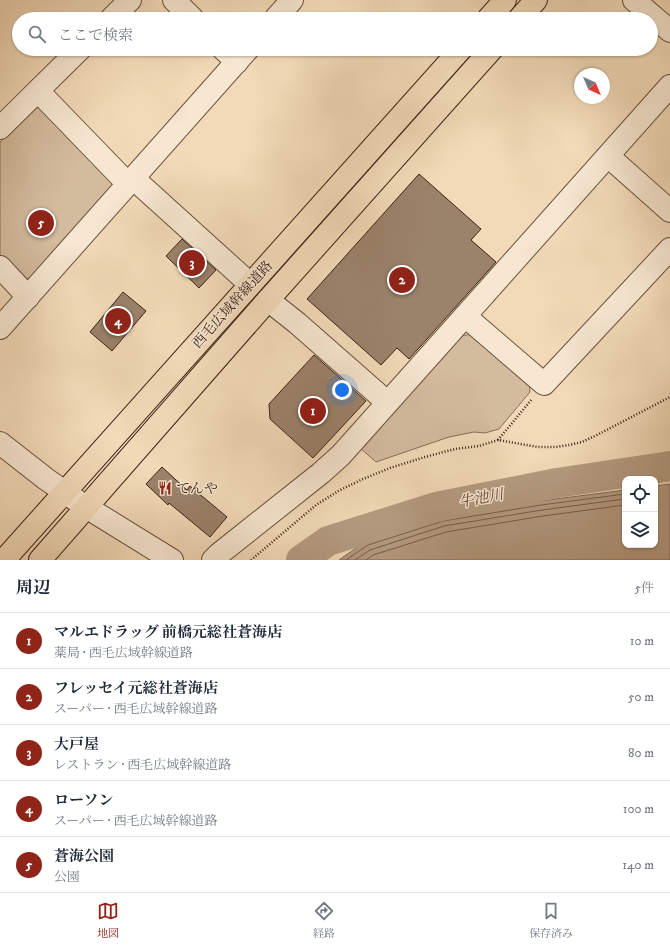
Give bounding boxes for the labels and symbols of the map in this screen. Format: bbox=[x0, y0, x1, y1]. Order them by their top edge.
north arrow bbox=[574, 68, 610, 104]
pin: 5 bbox=[28, 208, 54, 238]
pin: 3 bbox=[179, 248, 205, 278]
street label: 西毛広域幹線道路 bbox=[189, 257, 277, 352]
pin: 2 bbox=[389, 265, 415, 295]
pin: 4 bbox=[105, 306, 131, 336]
your location bbox=[332, 380, 352, 400]
pin: 1 bbox=[300, 396, 326, 426]
restaurant icon: てんや bbox=[157, 480, 173, 496]
place label: てんや bbox=[176, 480, 218, 498]
water label: 牛池川 bbox=[457, 484, 507, 512]

